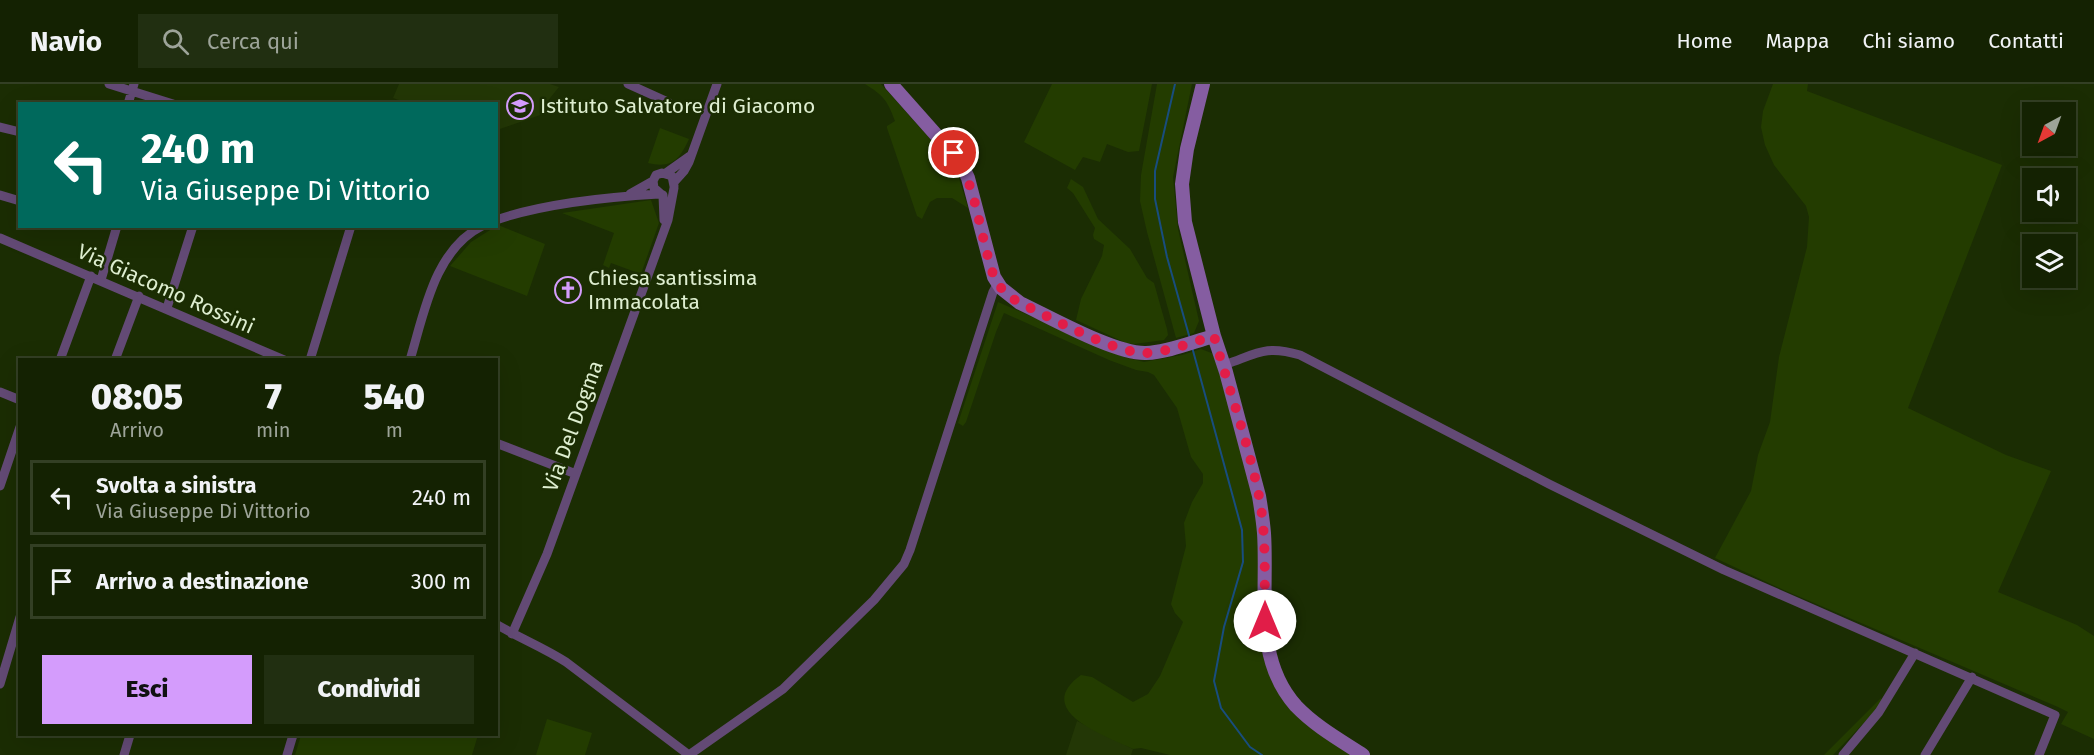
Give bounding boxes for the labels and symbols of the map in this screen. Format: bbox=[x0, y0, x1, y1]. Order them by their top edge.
school or university icon: Istituto Salvatore di Giacomo bbox=[505, 91, 535, 121]
place label: Istituto Salvatore di Giacomo bbox=[540, 93, 815, 119]
north arrow bbox=[2022, 102, 2076, 156]
pin bbox=[928, 127, 979, 178]
street label: Via Giacomo Rossini bbox=[73, 238, 259, 340]
place label: Chiesa santissima Immacolata bbox=[588, 265, 757, 315]
church icon: Chiesa santissima Immacolata bbox=[553, 275, 583, 305]
street label: Via Del Dogma bbox=[537, 357, 609, 495]
position arrow bbox=[1233, 589, 1297, 653]

